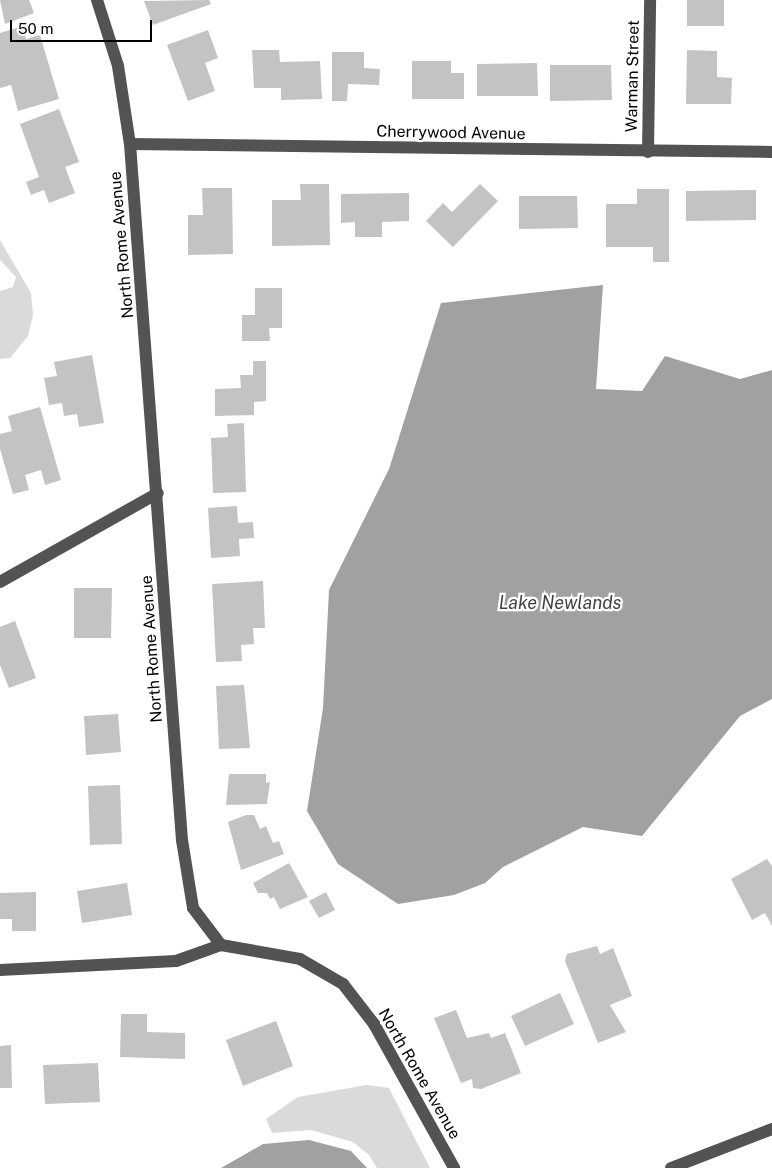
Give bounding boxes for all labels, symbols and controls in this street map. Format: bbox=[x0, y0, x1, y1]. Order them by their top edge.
scale bar bbox=[12, 10, 155, 42]
text: 50 m bbox=[18, 20, 53, 37]
street label: Warman Street bbox=[622, 20, 644, 132]
street label: Cherrywood Avenue bbox=[376, 122, 526, 144]
street label: North Rome Avenue bbox=[106, 171, 138, 319]
street label: North Rome Avenue bbox=[137, 575, 167, 723]
water label: Lake Newlands bbox=[499, 592, 621, 614]
street label: North Rome Avenue bbox=[374, 1005, 464, 1143]

